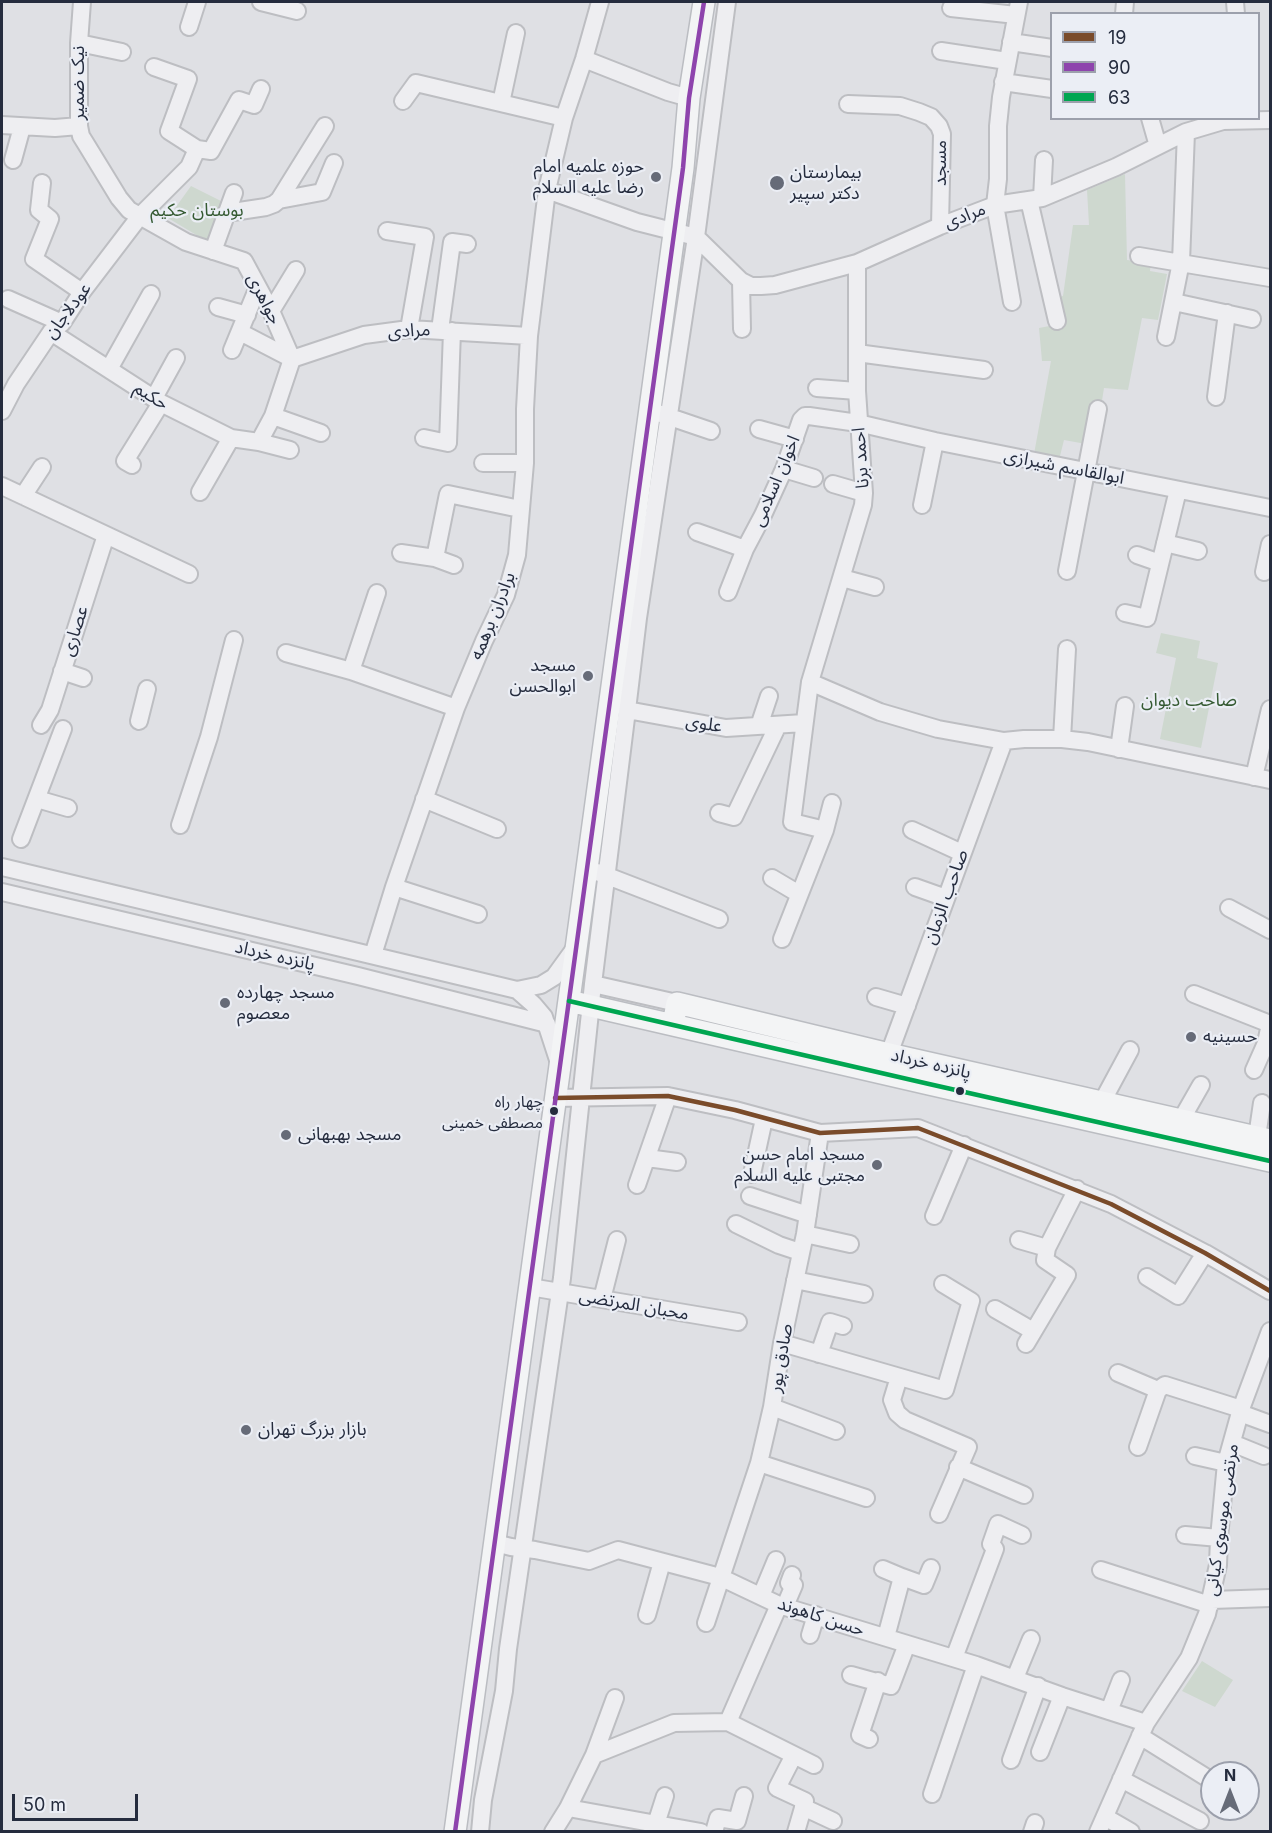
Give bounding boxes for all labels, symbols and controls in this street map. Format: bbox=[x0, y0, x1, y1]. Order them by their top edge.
legend bbox=[1050, 12, 1260, 120]
text: 19 bbox=[1108, 27, 1126, 48]
street label: نیک ضمیر bbox=[68, 46, 90, 120]
text: 90 bbox=[1108, 57, 1131, 78]
text: 63 bbox=[1108, 87, 1130, 108]
street label: مسجد bbox=[930, 140, 952, 186]
place label: حوزه علمیه امام رضا علیه السلام bbox=[533, 156, 644, 198]
place label: بیمارستان دکتر سپیر bbox=[790, 162, 862, 204]
marker: حوزه علمیه امام رضا علیه السلام bbox=[649, 170, 663, 184]
marker: بیمارستان دکتر سپیر bbox=[768, 174, 786, 192]
street label: مرادی bbox=[941, 198, 989, 234]
park label: بوستان حکیم bbox=[150, 200, 244, 222]
street label: جواهری bbox=[242, 270, 286, 328]
street label: عودلاجان bbox=[40, 279, 96, 343]
street label: مرادی bbox=[387, 319, 431, 343]
street label: حکیم bbox=[130, 377, 172, 415]
street label: احمد برنا bbox=[848, 427, 874, 489]
street label: اخوان اسلامی bbox=[747, 432, 805, 530]
street label: ابوالقاسم شیرازی bbox=[1002, 445, 1126, 489]
street label: برادران برهمه bbox=[466, 569, 520, 663]
street label: عصاری bbox=[57, 603, 93, 659]
place label: مسجد ابوالحسن bbox=[510, 655, 576, 698]
marker: مسجد ابوالحسن bbox=[581, 669, 595, 683]
park label: صاحب دیوان bbox=[1141, 690, 1237, 712]
street label: علوی bbox=[684, 710, 724, 738]
street label: صاحب الزمان bbox=[919, 847, 973, 947]
street label: پانزده خرداد bbox=[233, 936, 317, 976]
place label: مسجد چهارده معصوم bbox=[237, 982, 335, 1024]
marker: مسجد چهارده معصوم bbox=[218, 996, 232, 1010]
place label: حسینیه bbox=[1203, 1026, 1257, 1048]
marker: حسینیه bbox=[1184, 1030, 1198, 1044]
street label: پانزده خرداد bbox=[889, 1044, 973, 1084]
unlabelled marker bbox=[954, 1085, 966, 1097]
place label: چهار راه مصطفی خمینی bbox=[442, 1092, 543, 1130]
marker: چهار راه مصطفی خمینی bbox=[548, 1105, 560, 1117]
place label: مسجد بهبهانی bbox=[298, 1124, 401, 1146]
marker: مسجد بهبهانی bbox=[279, 1128, 293, 1142]
place label: مسجد امام حسن مجتبی علیه السلام bbox=[734, 1144, 865, 1186]
marker: مسجد امام حسن مجتبی علیه السلام bbox=[870, 1158, 884, 1172]
street label: محبان المرتضی bbox=[577, 1285, 691, 1325]
street label: صادق پور bbox=[764, 1322, 798, 1394]
place label: بازار بزرگ تهران bbox=[258, 1419, 367, 1441]
marker: بازار بزرگ تهران bbox=[239, 1423, 253, 1437]
street label: مرتضی موسوی کیانی bbox=[1201, 1442, 1243, 1598]
street label: حسن کاهوند bbox=[775, 1593, 867, 1641]
north arrow bbox=[1200, 1761, 1260, 1821]
text: N bbox=[1224, 1765, 1236, 1785]
scale bar bbox=[15, 1782, 141, 1820]
text: 50 m bbox=[23, 1794, 66, 1815]

